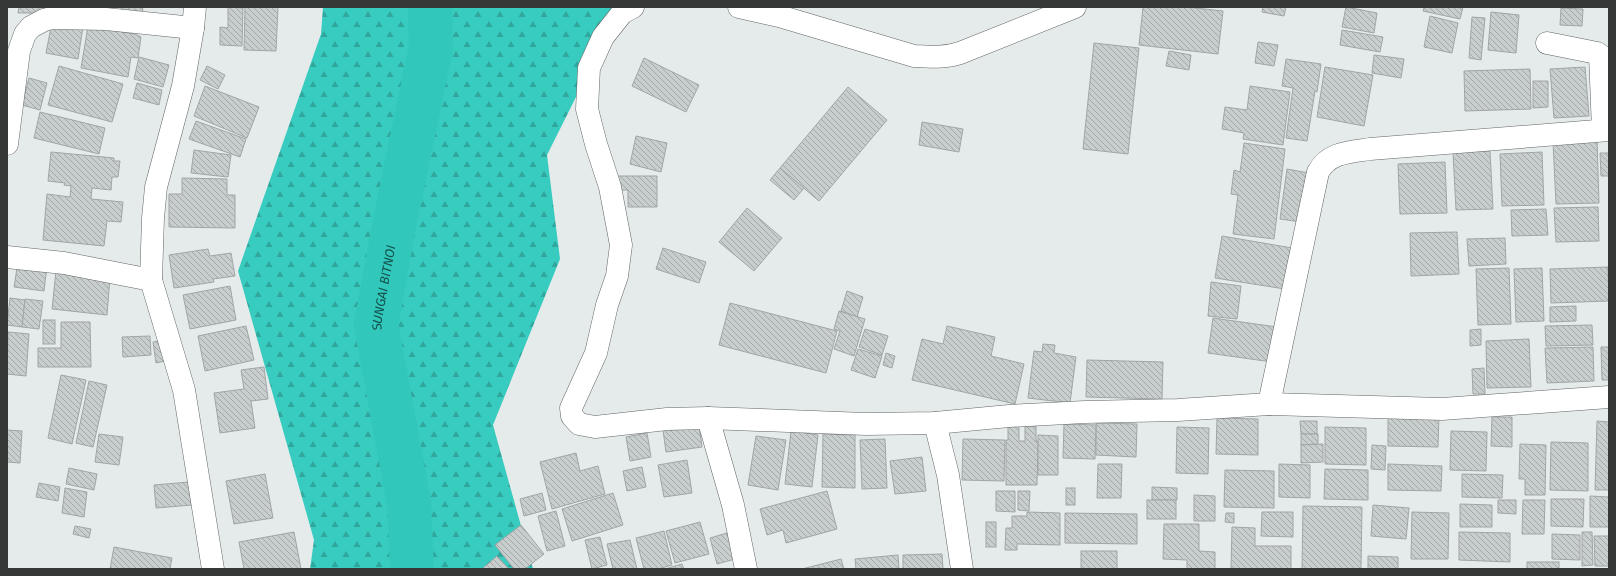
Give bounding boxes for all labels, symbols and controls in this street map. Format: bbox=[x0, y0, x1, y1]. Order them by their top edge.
water label: SUNGAI BITNOI bbox=[368, 243, 398, 333]

